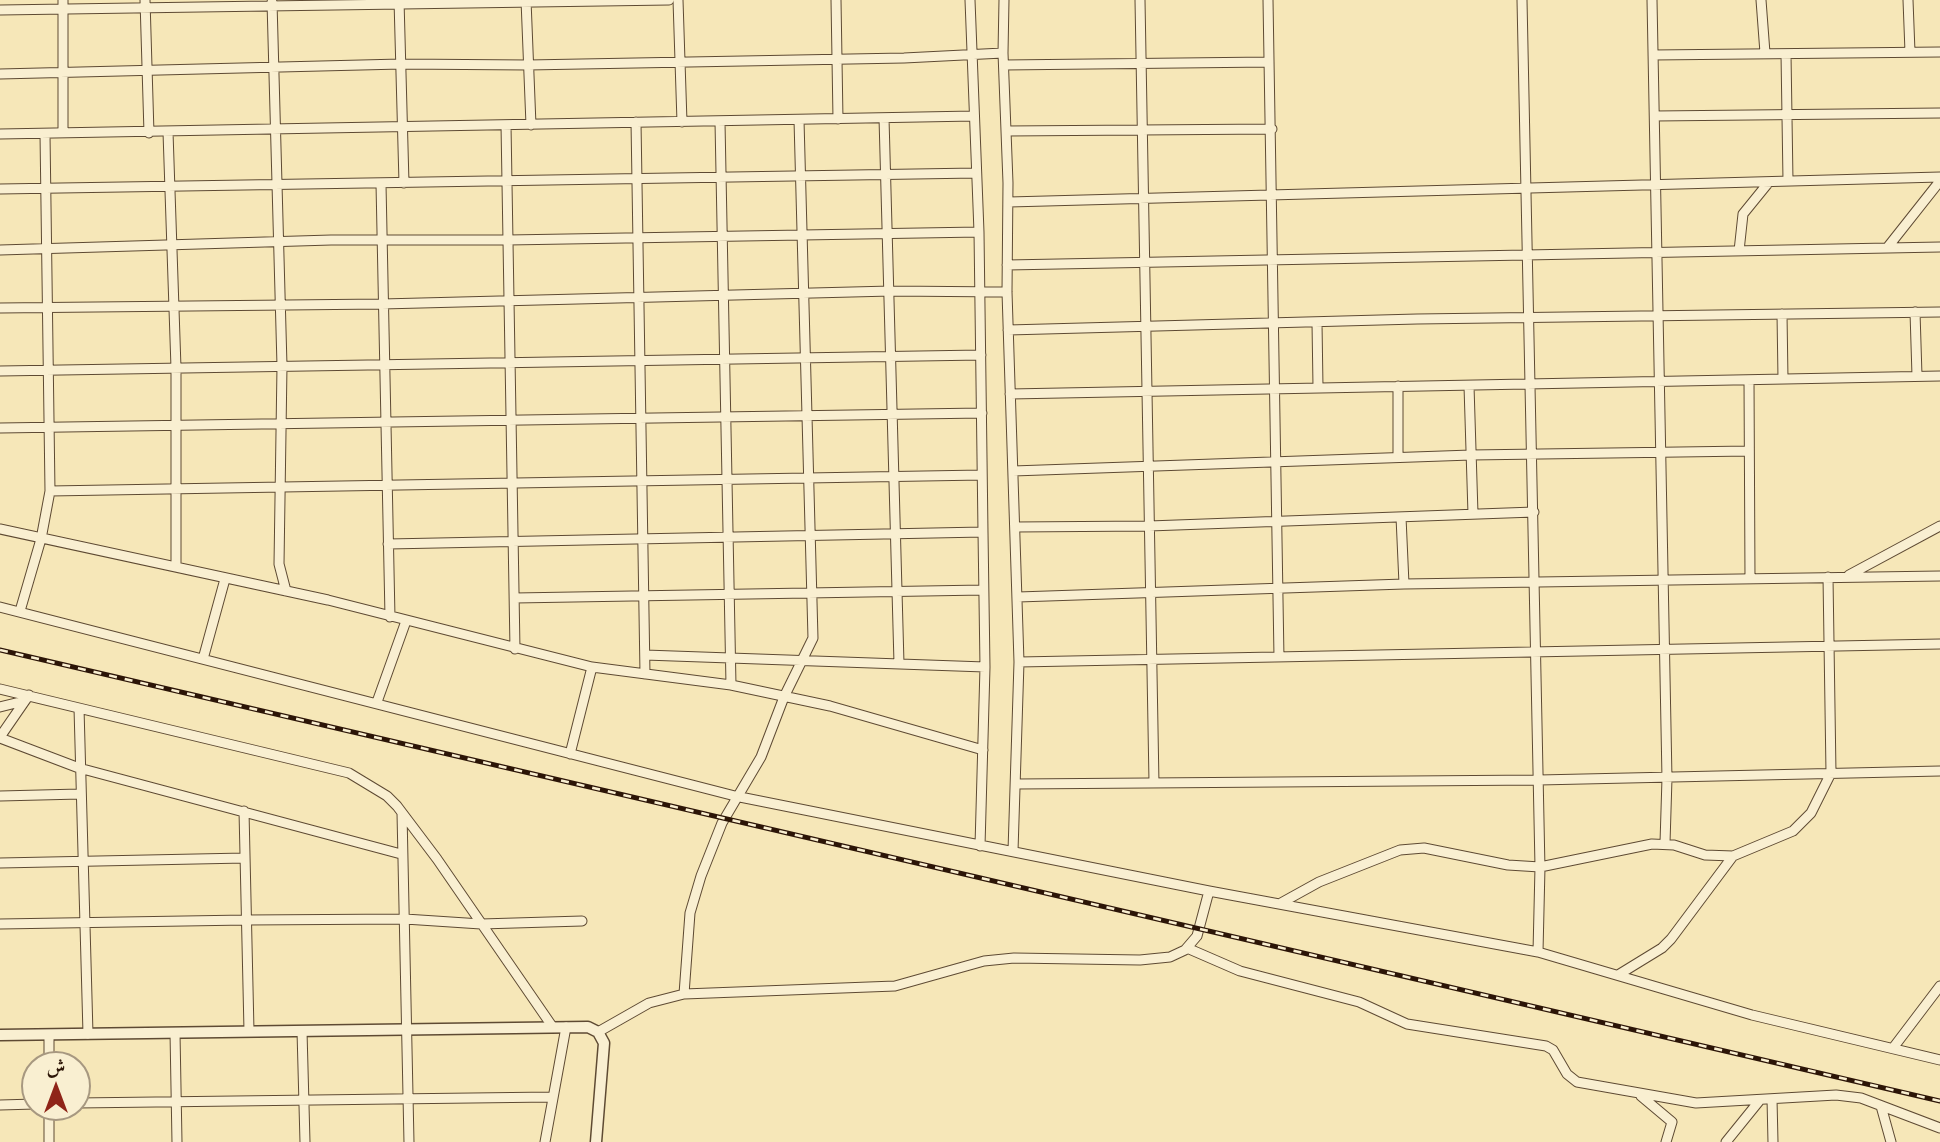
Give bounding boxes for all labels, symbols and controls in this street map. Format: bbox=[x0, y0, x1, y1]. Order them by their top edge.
north arrow bbox=[21, 1051, 91, 1121]
text: ش bbox=[47, 1054, 65, 1079]

